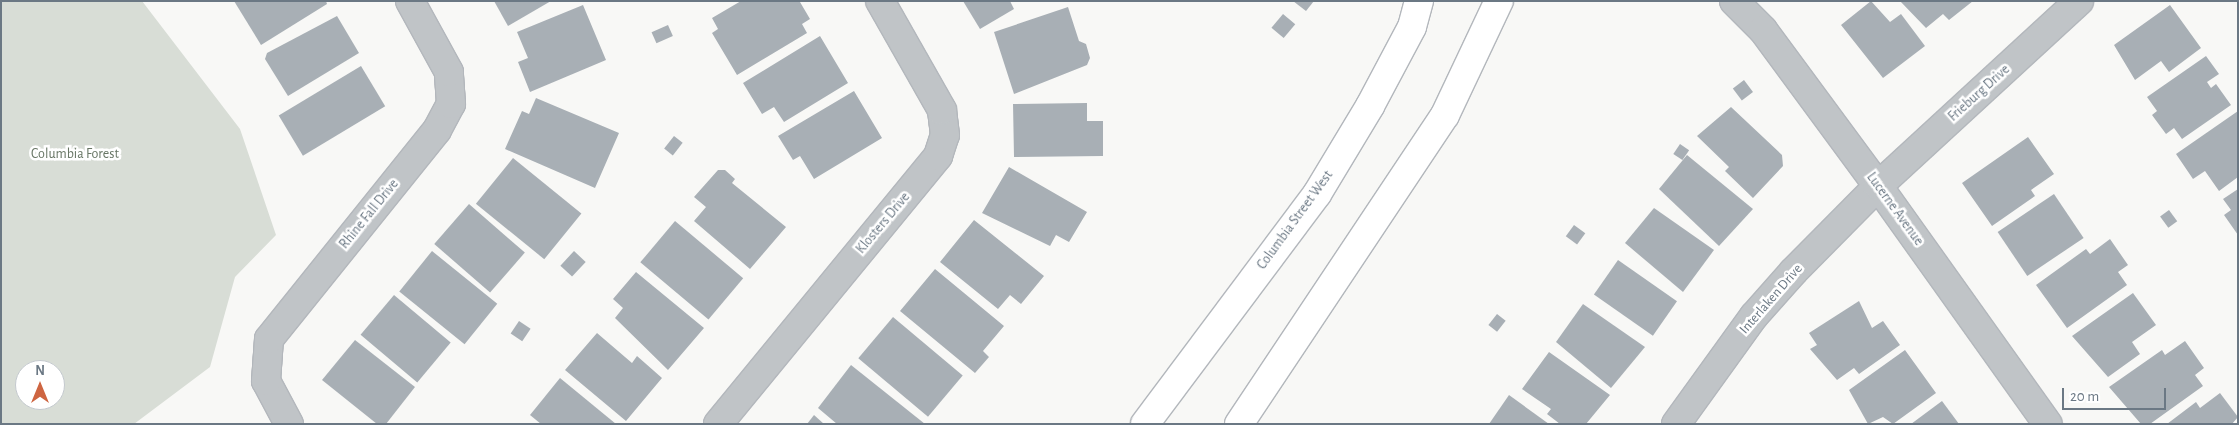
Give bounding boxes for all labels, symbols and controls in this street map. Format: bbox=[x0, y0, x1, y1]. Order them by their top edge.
street label: Frieburg Drive bbox=[1945, 61, 2013, 125]
park label: Columbia Forest bbox=[31, 146, 119, 162]
street label: Columbia Street West bbox=[1253, 167, 1337, 273]
street label: Lucerne Avenue bbox=[1863, 169, 1927, 249]
street label: Rhine Fall Drive bbox=[336, 176, 402, 252]
street label: Klosters Drive bbox=[852, 189, 914, 257]
street label: Interlaken Drive bbox=[1736, 261, 1806, 337]
north arrow bbox=[15, 360, 65, 410]
text: N bbox=[35, 364, 45, 378]
scale bar bbox=[2064, 378, 2168, 410]
text: 20 m bbox=[2070, 389, 2099, 404]

